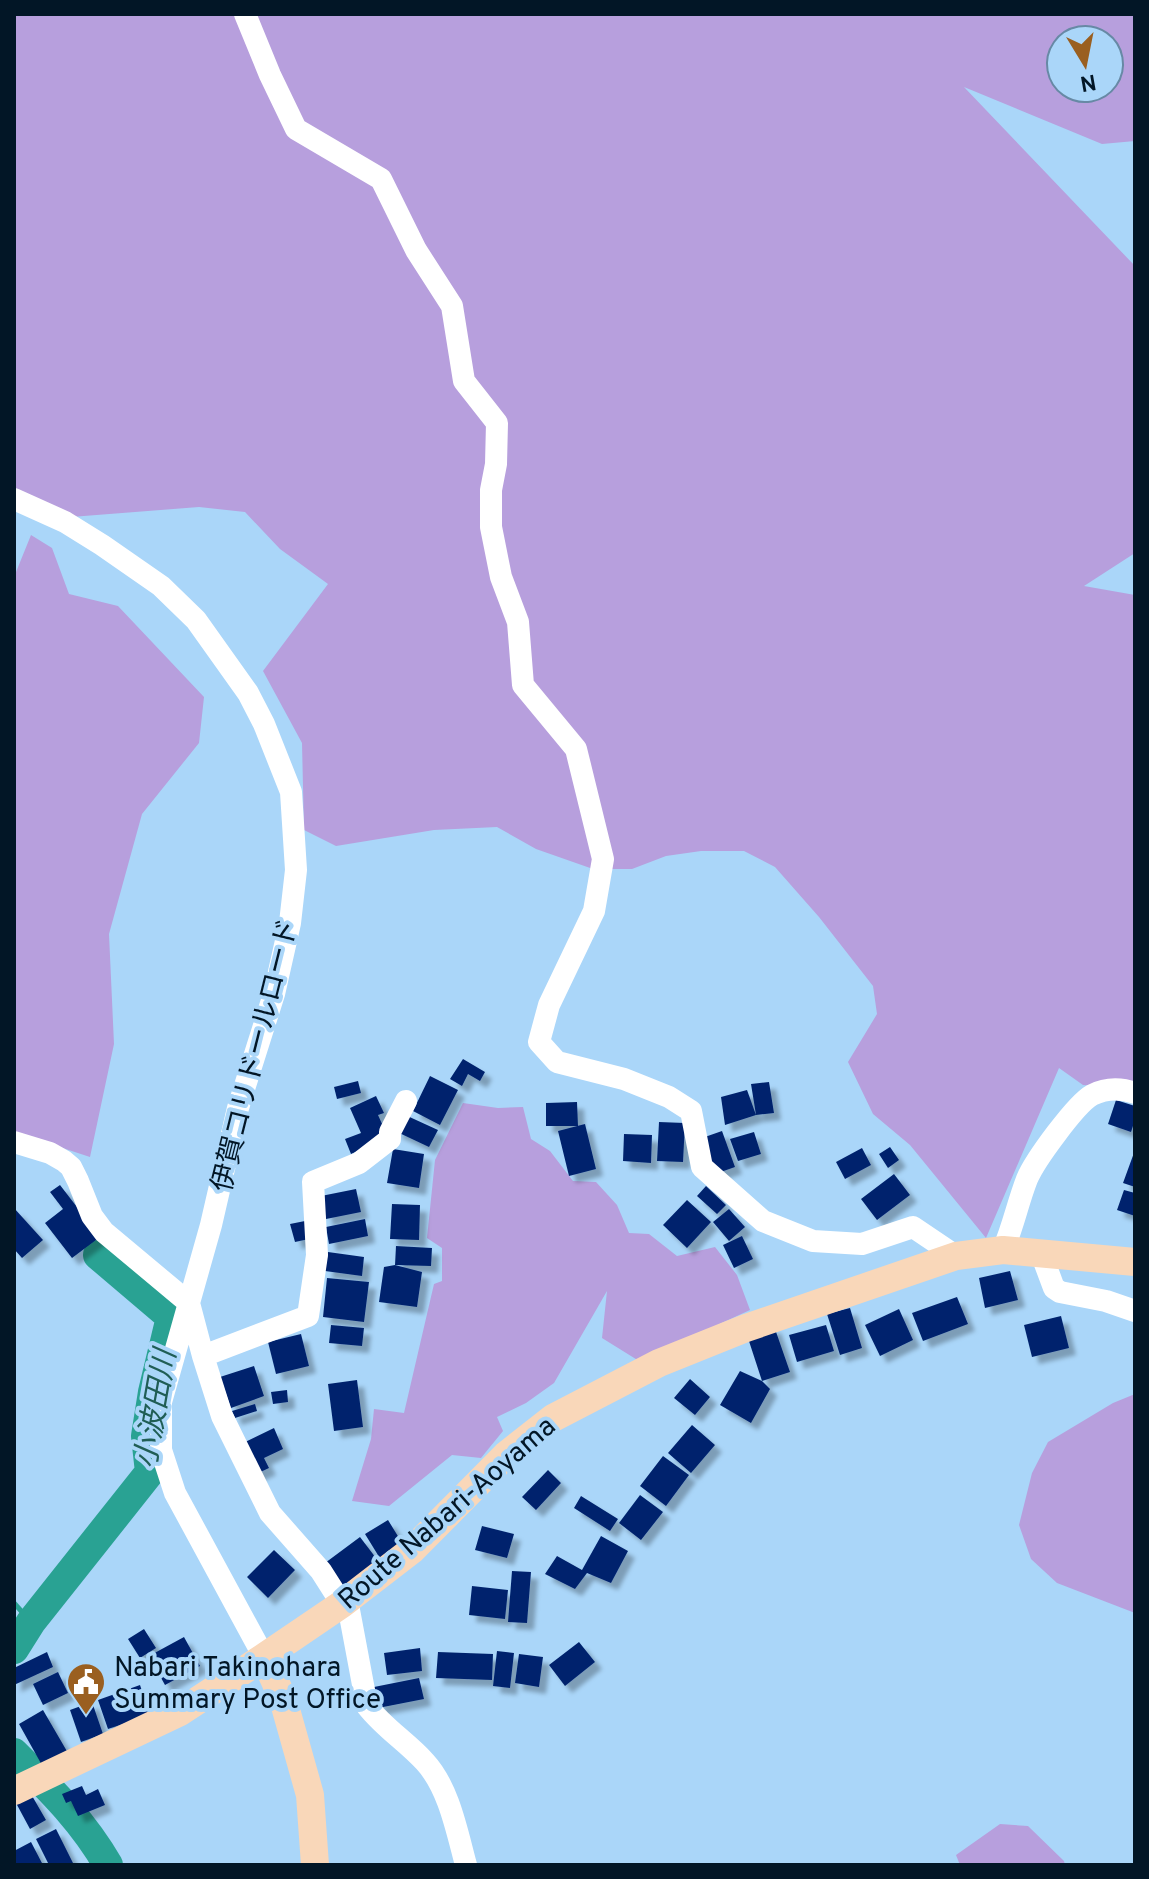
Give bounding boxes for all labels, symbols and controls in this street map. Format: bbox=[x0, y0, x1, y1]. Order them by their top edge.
north arrow bbox=[1045, 24, 1125, 104]
text: N bbox=[1078, 67, 1098, 96]
street label: 伊賀コリドールロード bbox=[206, 916, 308, 1196]
water label: 小波田川 bbox=[129, 1344, 187, 1472]
street label: Route Nabari-Aoyama bbox=[332, 1410, 564, 1619]
place label: Nabari Takinohara Summary Post Office bbox=[114, 1651, 381, 1719]
public building icon: Nabari Takinohara Summary Post Office bbox=[65, 1661, 107, 1716]

